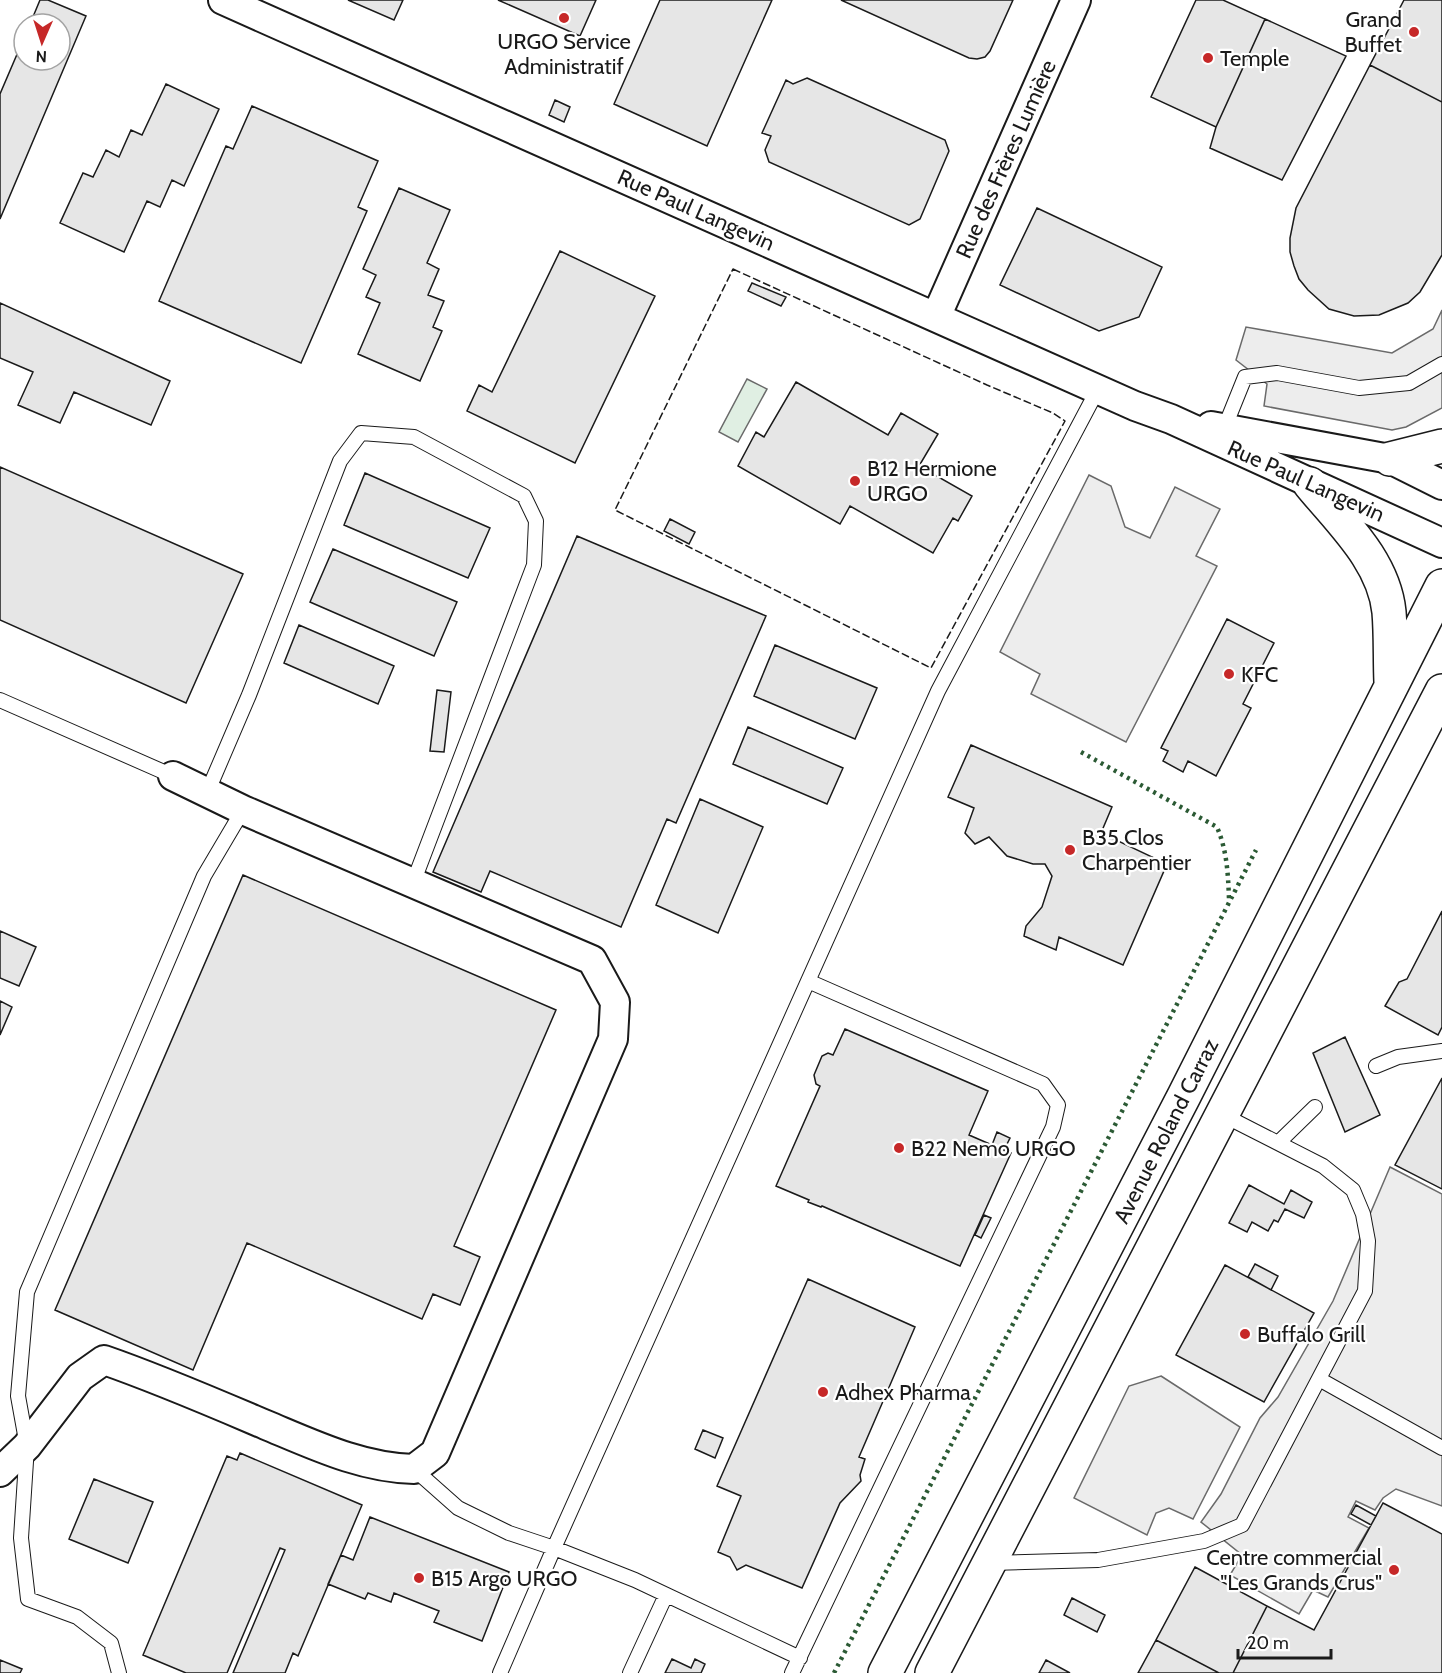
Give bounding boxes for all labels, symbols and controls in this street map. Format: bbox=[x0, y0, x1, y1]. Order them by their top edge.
place label: Grand Buffet bbox=[1344, 6, 1403, 58]
marker: URGO Service Administratif bbox=[557, 11, 571, 25]
north arrow bbox=[12, 12, 72, 72]
marker: Grand Buffet bbox=[1407, 25, 1421, 39]
place label: URGO Service Administratif bbox=[497, 28, 631, 80]
place label: Temple bbox=[1220, 45, 1289, 72]
text: N bbox=[35, 47, 47, 66]
marker: Temple bbox=[1201, 51, 1215, 65]
street label: Rue des Frères Lumière bbox=[950, 56, 1062, 262]
street label: Rue Paul Langevin bbox=[613, 163, 779, 257]
street label: Rue Paul Langevin bbox=[1223, 434, 1389, 528]
place label: B12 Hermione URGO bbox=[867, 455, 997, 507]
marker: B12 Hermione URGO bbox=[848, 474, 862, 488]
place label: KFC bbox=[1241, 661, 1278, 688]
marker: KFC bbox=[1222, 667, 1236, 681]
place label: B35 Clos Charpentier bbox=[1082, 824, 1191, 876]
marker: B35 Clos Charpentier bbox=[1063, 843, 1077, 857]
street label: Avenue Roland Carraz bbox=[1108, 1034, 1224, 1228]
place label: B22 Nemo URGO bbox=[911, 1135, 1076, 1162]
marker: B22 Nemo URGO bbox=[892, 1141, 906, 1155]
place label: Buffalo Grill bbox=[1257, 1321, 1366, 1348]
marker: Buffalo Grill bbox=[1238, 1327, 1252, 1341]
place label: Adhex Pharma bbox=[835, 1379, 971, 1406]
marker: Adhex Pharma bbox=[816, 1385, 830, 1399]
place label: Centre commercial "Les Grands Crus" bbox=[1206, 1544, 1383, 1596]
marker: Centre commercial "Les Grands Crus" bbox=[1387, 1563, 1401, 1577]
place label: B15 Argo URGO bbox=[431, 1565, 578, 1592]
marker: B15 Argo URGO bbox=[412, 1571, 426, 1585]
scale bar bbox=[1238, 1622, 1331, 1660]
text: 20 m bbox=[1247, 1632, 1289, 1654]

